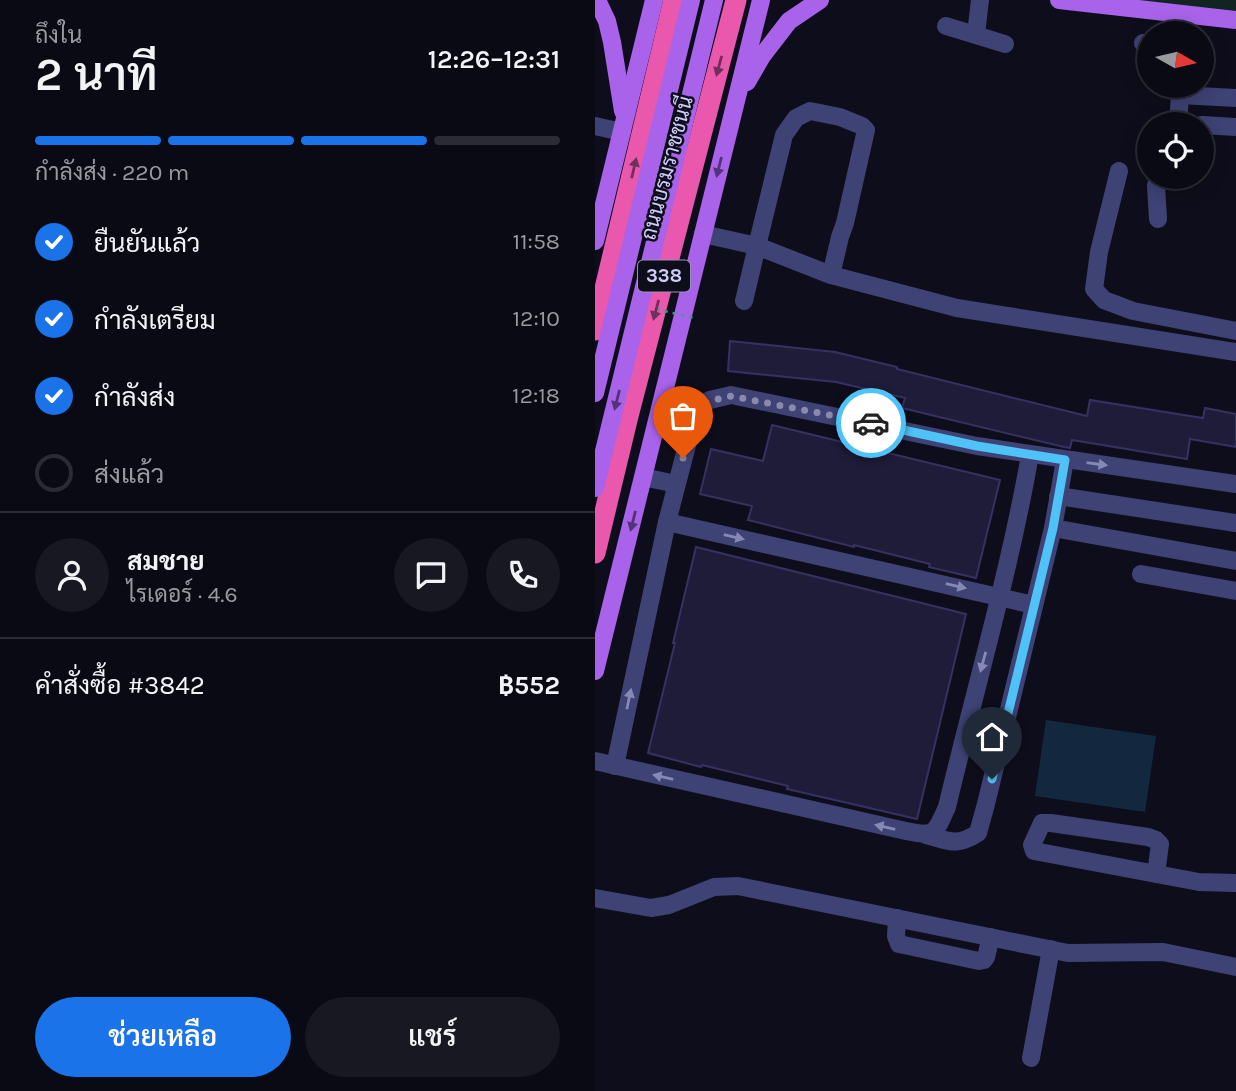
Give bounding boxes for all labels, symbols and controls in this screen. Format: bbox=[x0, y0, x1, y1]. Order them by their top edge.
north arrow bbox=[1137, 21, 1215, 98]
map controls bbox=[1137, 21, 1214, 189]
text: ถึงใน bbox=[35, 22, 82, 49]
text: 12:26–12:31 bbox=[428, 44, 560, 75]
text: 2 นาที bbox=[35, 48, 158, 102]
one-way arrow bbox=[713, 55, 724, 77]
street label: ถนนบรมราชชนนี bbox=[635, 93, 698, 243]
button: locate bbox=[1137, 112, 1214, 189]
one-way arrow bbox=[714, 156, 725, 178]
one-way arrow bbox=[628, 157, 639, 179]
text: กำลังส่ง · 220 m bbox=[35, 159, 189, 186]
icon: check bbox=[35, 223, 73, 261]
text: ยืนยันแล้ว bbox=[94, 228, 200, 259]
text: 11:58 bbox=[512, 228, 560, 255]
road number: 338 bbox=[638, 260, 690, 292]
one-way arrow bbox=[650, 299, 661, 321]
icon: check bbox=[35, 300, 73, 338]
text: กำลังเตรียม bbox=[94, 305, 216, 336]
text: 12:10 bbox=[513, 305, 560, 332]
icon: check bbox=[35, 377, 73, 415]
text: กำลังส่ง bbox=[94, 382, 175, 413]
text: 12:18 bbox=[512, 382, 560, 409]
pin bbox=[653, 386, 713, 458]
courier bbox=[836, 388, 906, 458]
one-way arrow bbox=[611, 389, 622, 411]
icon: bag bbox=[664, 397, 702, 435]
icon: car bbox=[852, 404, 890, 442]
text: ส่งแล้ว bbox=[94, 459, 164, 490]
one-way arrow bbox=[1086, 459, 1108, 470]
one-way arrow bbox=[627, 510, 638, 532]
one-way arrow bbox=[723, 531, 745, 542]
button: person bbox=[35, 538, 109, 612]
button: chat bbox=[394, 538, 468, 612]
button: phone bbox=[486, 538, 560, 612]
text: สมชาย bbox=[127, 546, 204, 577]
text: ไรเดอร์ · 4.6 bbox=[127, 581, 238, 608]
one-way arrow bbox=[945, 581, 967, 592]
one-way arrow bbox=[977, 651, 988, 673]
text: คำสั่งซื้อ #3842 bbox=[35, 670, 205, 701]
text: ฿552 bbox=[498, 670, 560, 701]
one-way arrow bbox=[624, 688, 635, 710]
pin bbox=[962, 707, 1022, 779]
icon: home bbox=[973, 718, 1011, 756]
one-way arrow bbox=[652, 771, 674, 782]
one-way arrow bbox=[874, 821, 896, 832]
button: ช่วยเหลือ bbox=[35, 997, 291, 1077]
button: แชร์ bbox=[305, 997, 560, 1077]

